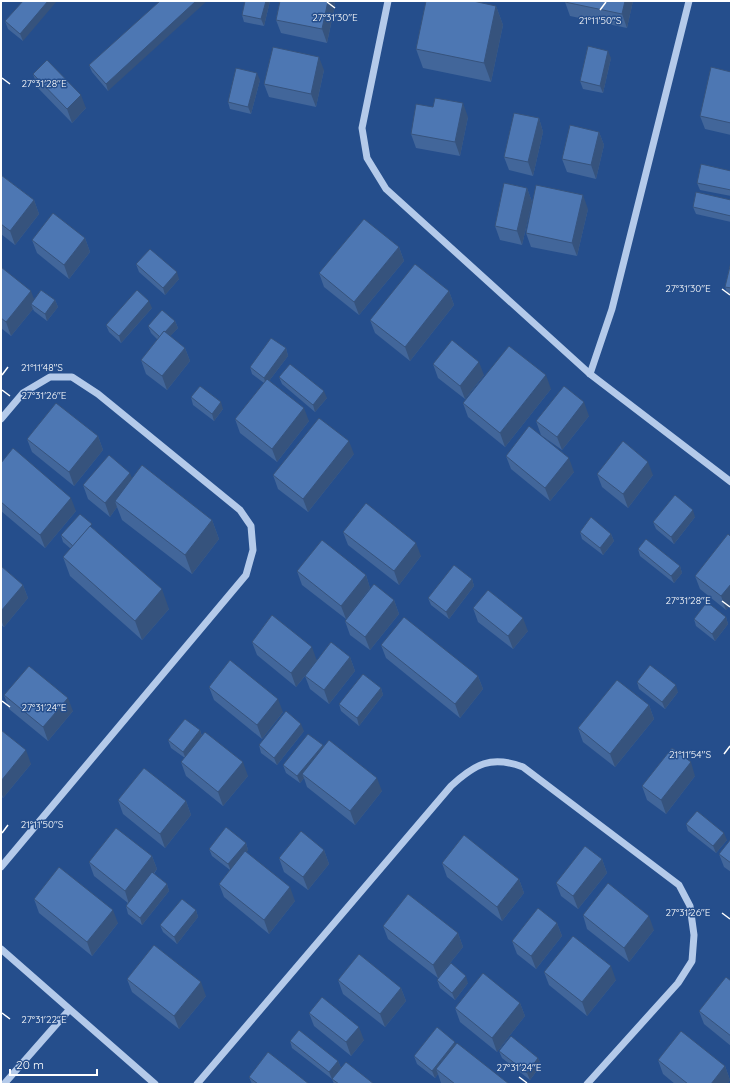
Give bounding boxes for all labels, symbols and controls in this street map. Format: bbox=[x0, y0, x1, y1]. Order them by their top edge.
text: 27°31'30"E bbox=[312, 11, 358, 24]
text: 21°11'50"S bbox=[579, 14, 622, 27]
text: 27°31'28"E bbox=[21, 77, 67, 90]
text: 27°31'30"E bbox=[665, 282, 711, 295]
text: 21°11'48"S bbox=[21, 361, 63, 374]
text: 27°31'26"E bbox=[21, 389, 67, 402]
text: 27°31'28"E bbox=[665, 594, 711, 607]
text: 27°31'24"E bbox=[22, 701, 67, 714]
text: 21°11'54"S bbox=[669, 748, 711, 761]
text: 21°11'50"S bbox=[21, 818, 64, 831]
text: 27°31'26"E bbox=[665, 906, 711, 919]
text: 27°31'22"E bbox=[21, 1013, 67, 1026]
scale bar bbox=[10, 1051, 97, 1077]
text: 20 m bbox=[16, 1057, 44, 1072]
text: 27°31'24"E bbox=[497, 1061, 542, 1074]

